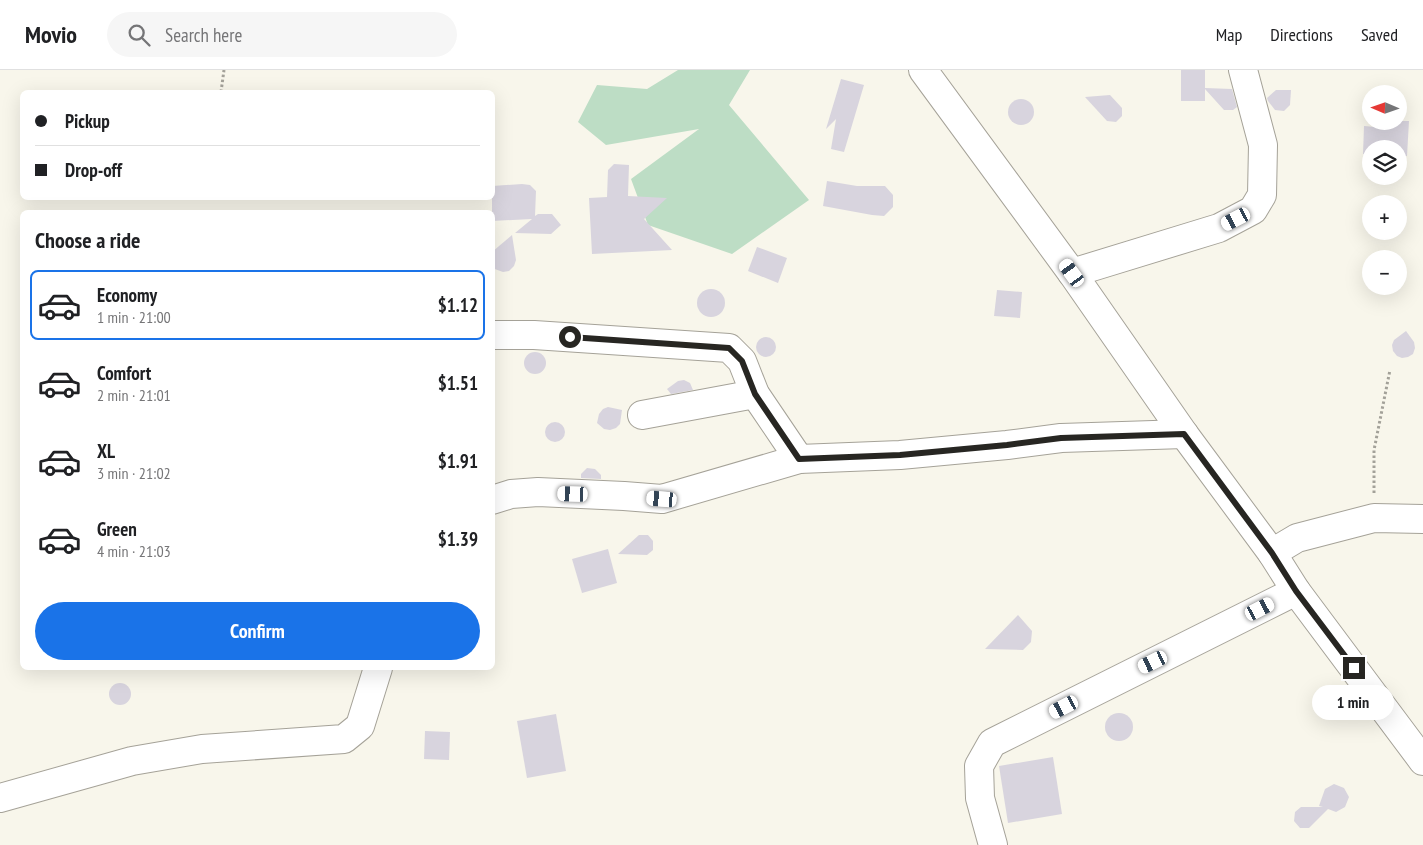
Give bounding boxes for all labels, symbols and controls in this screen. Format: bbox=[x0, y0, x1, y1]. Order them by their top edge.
search box bbox=[107, 12, 457, 57]
text: Movio bbox=[25, 19, 77, 50]
icon: search bbox=[125, 21, 153, 49]
text: Search here bbox=[165, 23, 242, 47]
text: Map bbox=[1216, 23, 1242, 46]
text: Directions bbox=[1270, 23, 1333, 46]
text: Saved bbox=[1361, 23, 1398, 46]
north arrow bbox=[1362, 85, 1408, 130]
map controls bbox=[1362, 85, 1407, 295]
text: Pickup bbox=[65, 109, 110, 133]
button: layers bbox=[1362, 140, 1407, 185]
text: Drop-off bbox=[65, 158, 122, 182]
button: + bbox=[1362, 195, 1407, 240]
car bbox=[1219, 206, 1252, 232]
text: Choose a ride bbox=[35, 226, 140, 254]
button: − bbox=[1362, 250, 1407, 295]
car bbox=[1057, 256, 1086, 290]
icon: car bbox=[37, 283, 82, 328]
text: Economy bbox=[97, 283, 157, 307]
text: $1.12 bbox=[438, 293, 478, 317]
text: 1 min · 21:00 bbox=[97, 307, 171, 327]
route start bbox=[559, 326, 581, 348]
icon: car bbox=[37, 361, 82, 406]
text: Comfort bbox=[97, 361, 151, 385]
text: $1.51 bbox=[438, 371, 478, 395]
text: 2 min · 21:01 bbox=[97, 385, 171, 405]
icon: car bbox=[37, 439, 82, 484]
text: XL bbox=[97, 439, 115, 463]
text: $1.91 bbox=[438, 449, 478, 473]
text: 3 min · 21:02 bbox=[97, 463, 171, 483]
car bbox=[557, 486, 588, 502]
car bbox=[646, 490, 677, 508]
icon: car bbox=[37, 517, 82, 562]
text: Green bbox=[97, 517, 137, 541]
text: $1.39 bbox=[438, 527, 478, 551]
text: 4 min · 21:03 bbox=[97, 541, 171, 561]
car bbox=[1243, 596, 1276, 622]
button: Confirm bbox=[35, 602, 480, 660]
car bbox=[1136, 649, 1169, 675]
route end bbox=[1343, 657, 1365, 679]
callout: 1 min bbox=[1313, 686, 1395, 720]
text: 1 min bbox=[1337, 692, 1369, 712]
car bbox=[1047, 694, 1080, 720]

